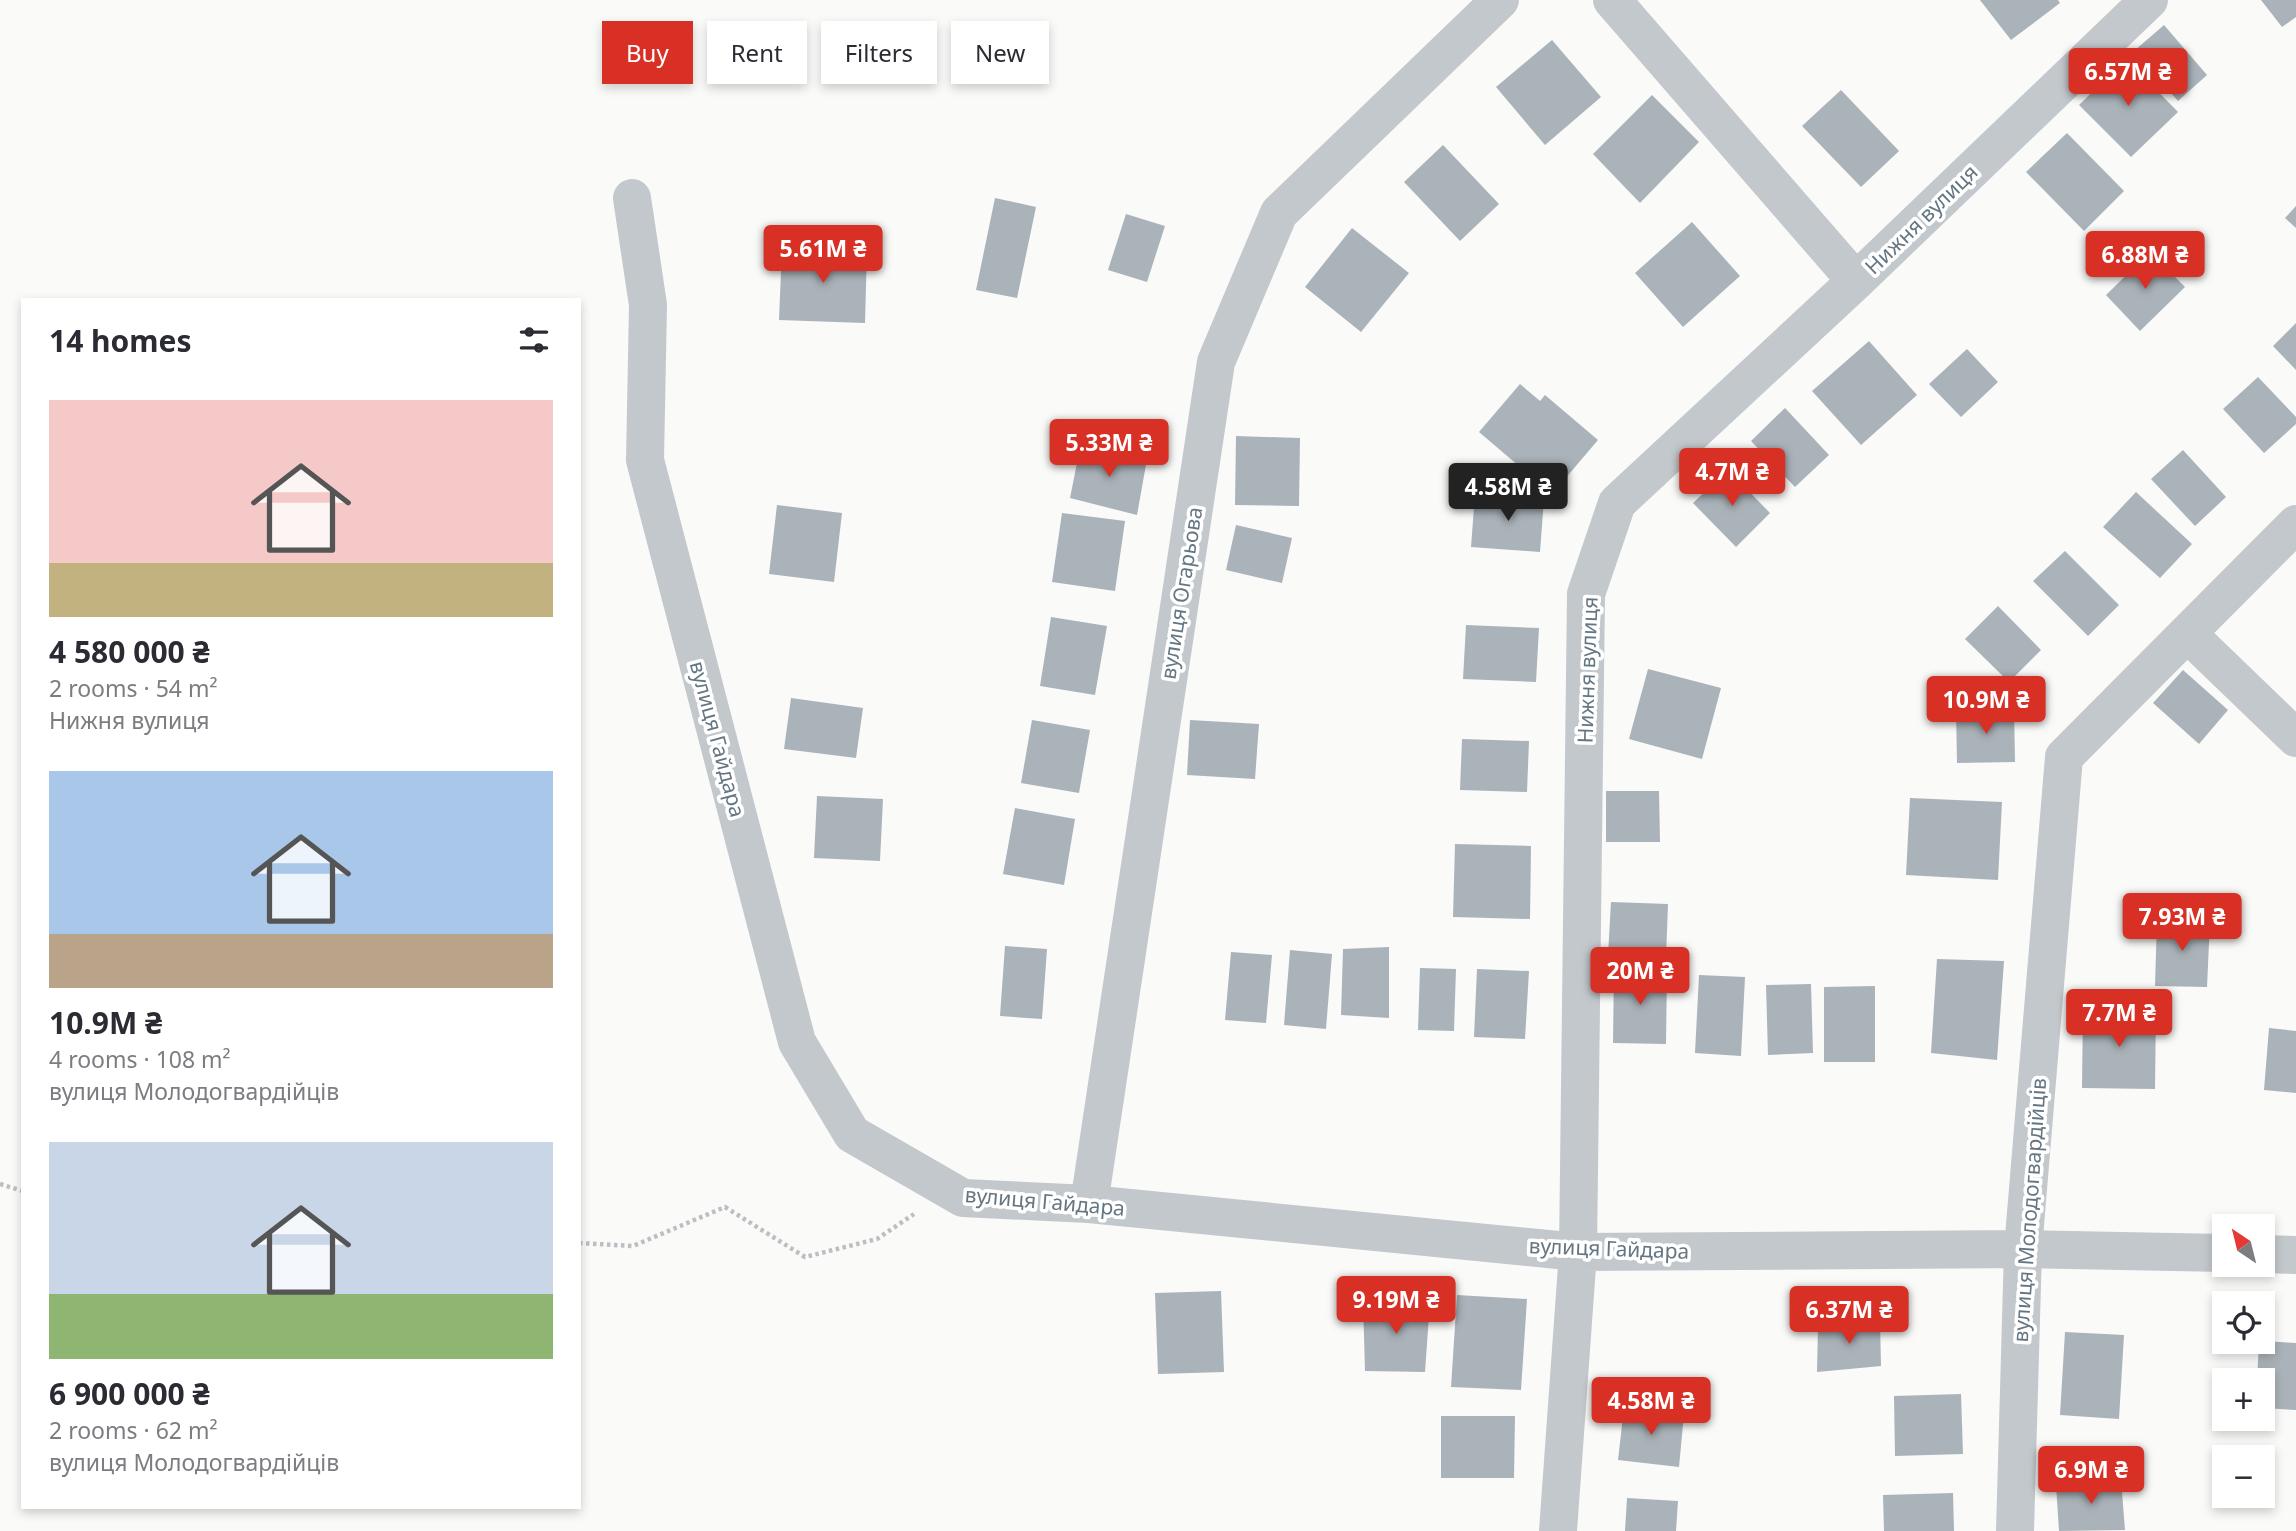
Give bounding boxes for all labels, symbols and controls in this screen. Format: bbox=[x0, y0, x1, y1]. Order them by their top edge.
chip: Buy bbox=[602, 21, 693, 84]
chip: Rent bbox=[707, 21, 807, 84]
chip: Filters bbox=[821, 21, 937, 84]
chip: New bbox=[951, 21, 1049, 84]
pin: 6.57M ₴ bbox=[2063, 48, 2193, 108]
text: 6.57M ₴ bbox=[2085, 55, 2171, 87]
street label: Нижня вулиця bbox=[1859, 158, 1983, 280]
pin: 5.61M ₴ bbox=[758, 226, 888, 285]
text: 5.61M ₴ bbox=[780, 232, 866, 264]
pin: 6.88M ₴ bbox=[2080, 232, 2210, 291]
text: 6.88M ₴ bbox=[2102, 238, 2188, 270]
text: 14 homes bbox=[49, 320, 192, 361]
icon: filters bbox=[515, 321, 553, 359]
pin: 5.33M ₴ bbox=[1044, 420, 1174, 479]
text: 5.33M ₴ bbox=[1066, 426, 1152, 458]
icon: home bbox=[238, 445, 364, 571]
pin: 4.7M ₴ bbox=[1675, 448, 1789, 508]
text: 4.7M ₴ bbox=[1695, 455, 1769, 487]
pin: 4.58M ₴ bbox=[1443, 463, 1573, 523]
text: 4.58M ₴ bbox=[1465, 470, 1551, 502]
street label: вулиця Огарьова bbox=[1154, 505, 1208, 681]
street label: Нижня вулиця bbox=[1570, 596, 1604, 744]
text: 4 580 000 ₴ bbox=[49, 631, 210, 672]
street label: вулиця Гайдара bbox=[684, 658, 752, 820]
text: 2 rooms · 54 m² bbox=[49, 672, 218, 704]
pin: 10.9M ₴ bbox=[1921, 676, 2051, 736]
text: 10.9M ₴ bbox=[1943, 683, 2029, 715]
text: Нижня вулиця bbox=[49, 704, 210, 736]
icon: home bbox=[238, 816, 364, 942]
pin: 7.93M ₴ bbox=[2117, 894, 2247, 953]
text: 7.93M ₴ bbox=[2139, 900, 2225, 932]
pin: 20M ₴ bbox=[1591, 948, 1689, 1007]
text: 20M ₴ bbox=[1606, 954, 1674, 986]
pin: 7.7M ₴ bbox=[2062, 990, 2176, 1049]
text: 7.7M ₴ bbox=[2082, 996, 2156, 1028]
text: 10.9M ₴ bbox=[49, 1002, 162, 1043]
text: 4 rooms · 108 m² bbox=[49, 1043, 231, 1075]
text: вулиця Молодогвардійців bbox=[49, 1075, 339, 1107]
street label: вулиця Молодогвардійців bbox=[2006, 1077, 2052, 1343]
street label: вулиця Гайдара bbox=[964, 1180, 1126, 1222]
icon: home bbox=[238, 1187, 364, 1313]
north arrow bbox=[2212, 1214, 2275, 1278]
map controls bbox=[2212, 1214, 2275, 1508]
street label: вулиця Гайдара bbox=[1528, 1231, 1690, 1265]
pin: 9.19M ₴ bbox=[1331, 1276, 1461, 1336]
text: 9.19M ₴ bbox=[1353, 1283, 1439, 1315]
pin: 6.37M ₴ bbox=[1784, 1286, 1914, 1346]
button: locate bbox=[2212, 1291, 2275, 1354]
text: 6.37M ₴ bbox=[1806, 1293, 1892, 1325]
button: + bbox=[2212, 1368, 2275, 1431]
text: 6 900 000 ₴ bbox=[49, 1373, 210, 1414]
pin: 4.58M ₴ bbox=[1586, 1378, 1716, 1437]
text: 4.58M ₴ bbox=[1608, 1384, 1694, 1416]
text: 2 rooms · 62 m² bbox=[49, 1414, 218, 1446]
button: − bbox=[2212, 1445, 2275, 1508]
text: вулиця Молодогвардійців bbox=[49, 1446, 339, 1478]
pin: 6.9M ₴ bbox=[2034, 1446, 2148, 1506]
text: 6.9M ₴ bbox=[2054, 1453, 2128, 1485]

